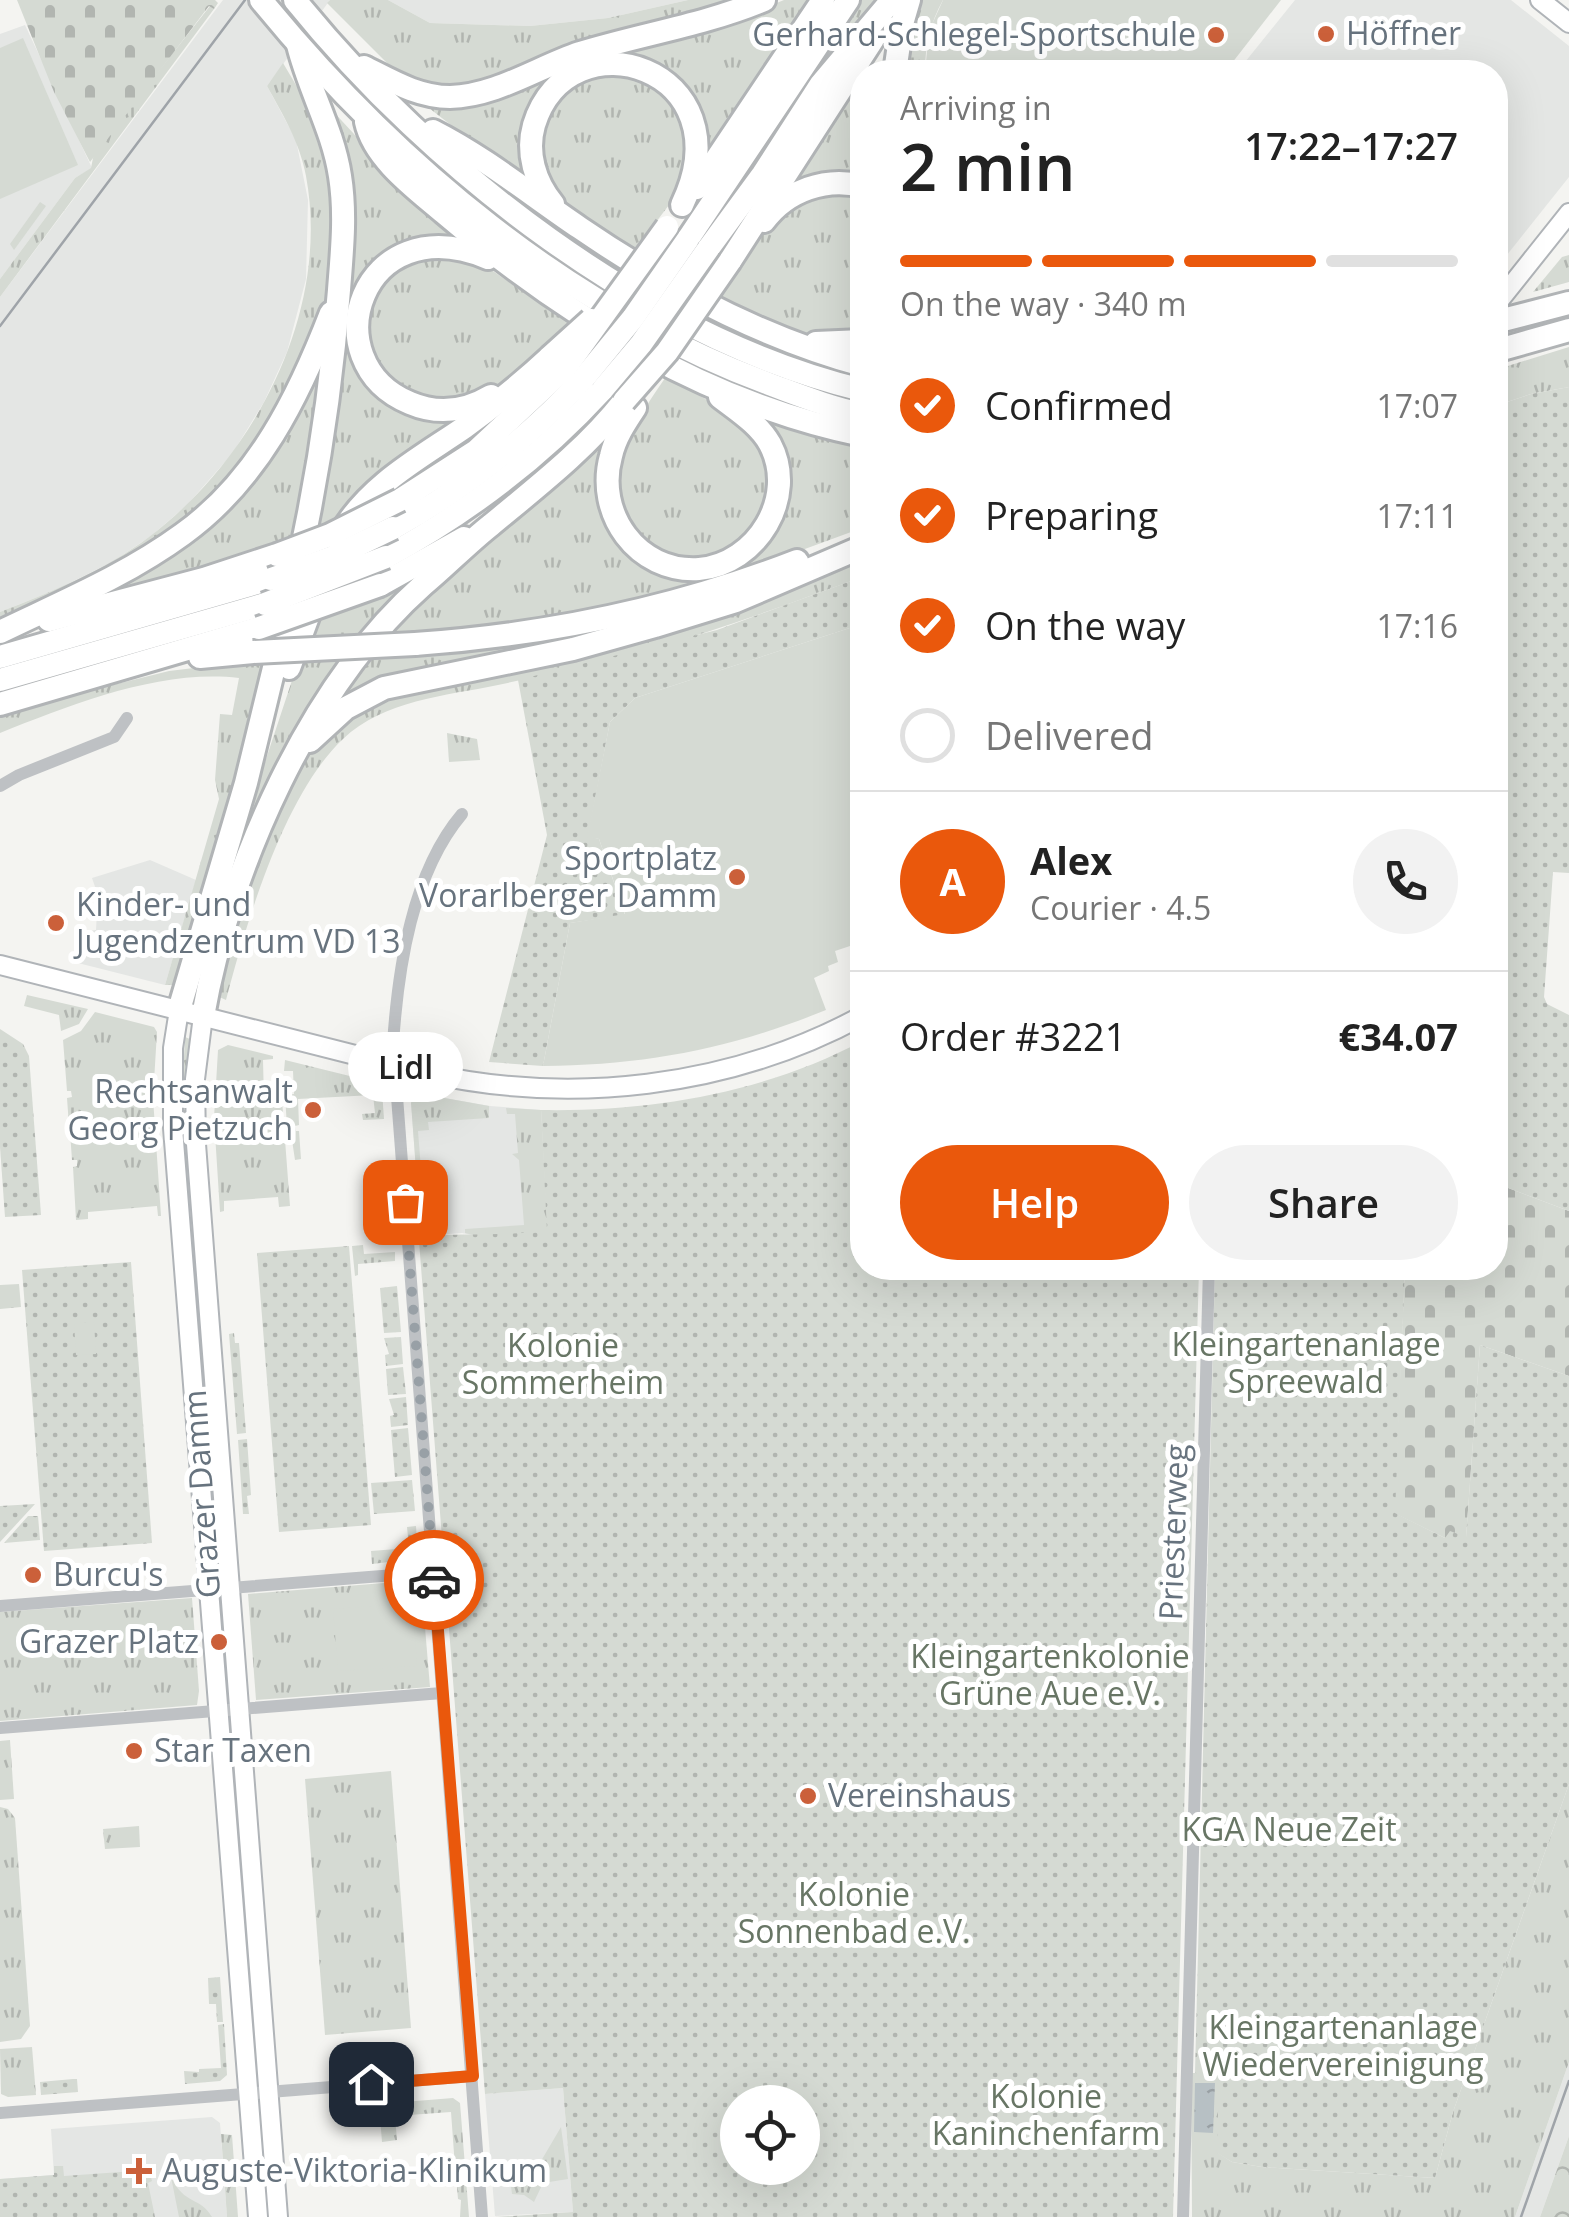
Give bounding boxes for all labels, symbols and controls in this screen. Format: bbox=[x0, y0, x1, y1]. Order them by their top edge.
place label: Höffner bbox=[1346, 11, 1461, 54]
place label: Gerhard-Schlegel-Sportschule bbox=[752, 12, 1196, 55]
marker: Höffner bbox=[1315, 23, 1337, 45]
marker: Gerhard-Schlegel-Sportschule bbox=[1205, 24, 1227, 46]
text: Arriving in bbox=[900, 86, 1052, 129]
text: 17:22–17:27 bbox=[1244, 119, 1458, 171]
text: 2 min bbox=[900, 122, 1075, 210]
text: On the way · 340 m bbox=[900, 282, 1187, 325]
icon: check bbox=[900, 378, 955, 433]
text: Confirmed bbox=[985, 379, 1173, 431]
text: 17:07 bbox=[1376, 384, 1458, 427]
icon: check bbox=[900, 488, 955, 543]
text: Preparing bbox=[985, 489, 1158, 541]
text: 17:11 bbox=[1376, 494, 1458, 537]
icon: check bbox=[900, 598, 955, 653]
text: On the way bbox=[985, 599, 1185, 651]
text: 17:16 bbox=[1376, 604, 1458, 647]
text: Delivered bbox=[985, 709, 1154, 761]
button: phone bbox=[1353, 829, 1458, 934]
text: Alex bbox=[1030, 834, 1112, 886]
place label: Sportplatz Vorarlberger Damm bbox=[419, 836, 717, 916]
text: A bbox=[939, 855, 966, 907]
marker: Sportplatz Vorarlberger Damm bbox=[726, 866, 748, 888]
place label: Kinder- und Jugendzentrum VD 13 bbox=[73, 882, 401, 962]
text: Courier · 4.5 bbox=[1030, 886, 1211, 929]
marker: Kinder- und Jugendzentrum VD 13 bbox=[45, 912, 67, 934]
text: Order #3221 bbox=[900, 1010, 1127, 1062]
text: €34.07 bbox=[1339, 1010, 1458, 1062]
callout: Lidl bbox=[348, 1032, 462, 1102]
text: Lidl bbox=[378, 1045, 433, 1088]
place label: Rechtsanwalt Georg Pietzuch bbox=[67, 1069, 293, 1149]
marker: Rechtsanwalt Georg Pietzuch bbox=[302, 1099, 324, 1121]
button: Help bbox=[900, 1145, 1169, 1260]
button: Share bbox=[1189, 1145, 1458, 1260]
pin bbox=[363, 1160, 448, 1245]
icon: bag bbox=[378, 1175, 433, 1230]
park label: Kleingartenanlage Spreewald bbox=[1171, 1322, 1441, 1402]
park label: Kolonie Sommerheim bbox=[462, 1323, 664, 1403]
street label: Grazer Damm bbox=[172, 1388, 229, 1600]
street label: Priesterweg bbox=[1148, 1443, 1197, 1621]
courier bbox=[384, 1530, 484, 1630]
place label: Burcu's bbox=[53, 1552, 164, 1595]
icon: car bbox=[407, 1553, 462, 1608]
marker: Burcu's bbox=[22, 1564, 44, 1586]
place label: Grazer Platz bbox=[19, 1619, 199, 1662]
marker: Grazer Platz bbox=[208, 1631, 230, 1653]
park label: Kleingartenkolonie Grüne Aue e.V. bbox=[910, 1634, 1190, 1714]
place label: Star Taxen bbox=[154, 1728, 312, 1771]
marker: Star Taxen bbox=[123, 1740, 145, 1762]
place label: Vereinshaus bbox=[828, 1773, 1011, 1816]
marker: Vereinshaus bbox=[797, 1785, 819, 1807]
park label: KGA Neue Zeit bbox=[1181, 1807, 1397, 1850]
park label: Kolonie Sonnenbad e.V. bbox=[738, 1872, 970, 1952]
park label: Kleingartenanlage Wiedervereinigung bbox=[1203, 2005, 1484, 2085]
pin bbox=[329, 2042, 414, 2127]
icon: home bbox=[344, 2057, 399, 2112]
park label: Kolonie Kaninchenfarm bbox=[932, 2074, 1160, 2154]
map controls bbox=[720, 2085, 820, 2185]
button: locate bbox=[720, 2085, 820, 2185]
place label: Auguste-Viktoria-Klinikum bbox=[162, 2148, 547, 2191]
marker: Auguste-Viktoria-Klinikum bbox=[126, 2158, 152, 2184]

